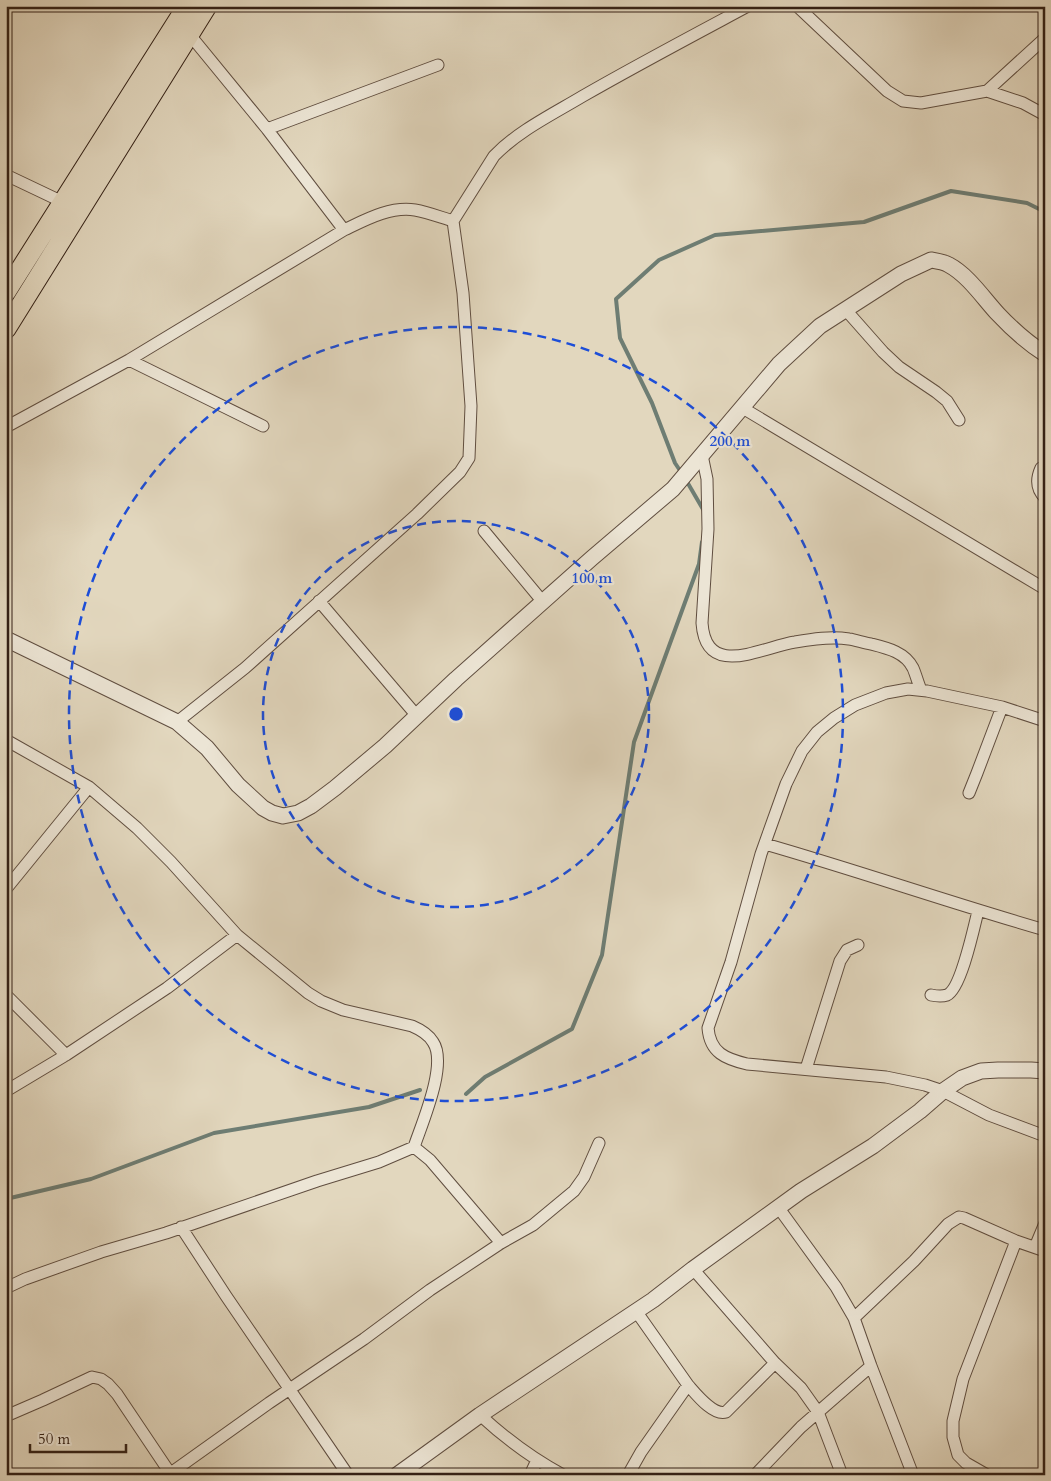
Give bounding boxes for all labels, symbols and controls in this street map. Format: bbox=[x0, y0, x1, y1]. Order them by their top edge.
text: 200 m bbox=[710, 431, 751, 451]
text: 100 m bbox=[572, 568, 613, 588]
centre of rings bbox=[447, 705, 465, 723]
scale bar bbox=[30, 1421, 126, 1453]
text: 50 m bbox=[38, 1429, 70, 1449]

